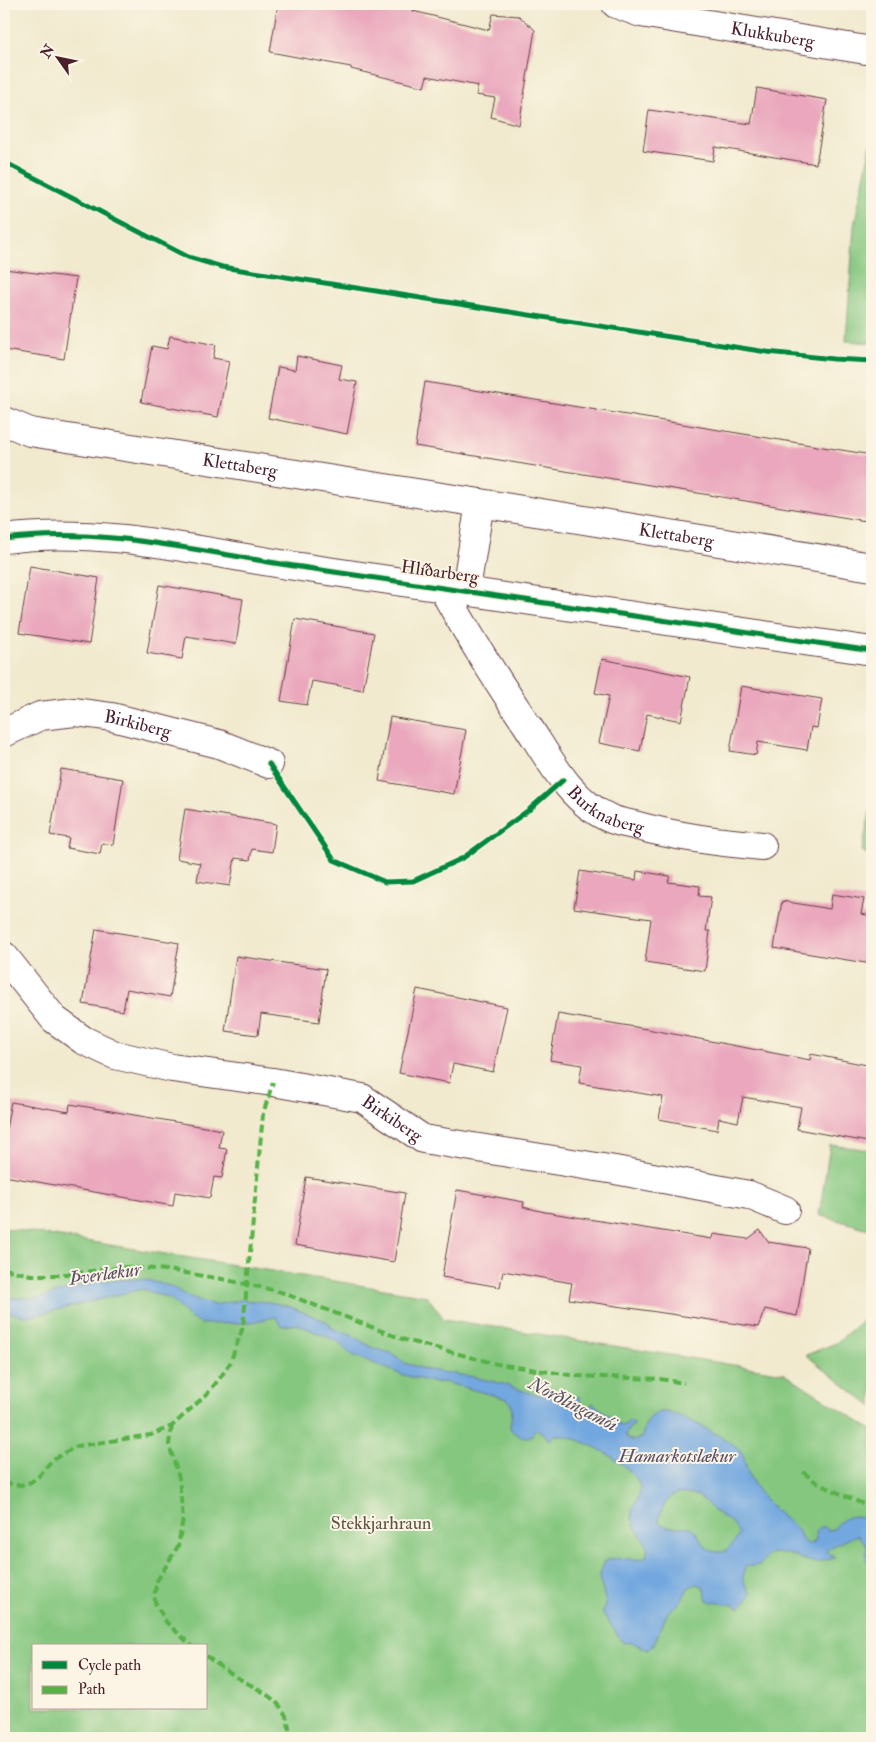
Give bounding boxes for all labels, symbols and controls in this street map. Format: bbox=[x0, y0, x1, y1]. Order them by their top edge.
street label: Klukkuberg bbox=[729, 16, 817, 53]
north arrow bbox=[32, 32, 82, 82]
text: N bbox=[36, 41, 58, 62]
street label: Klettaberg bbox=[201, 448, 280, 483]
street label: Klettaberg bbox=[637, 518, 717, 553]
street label: Hlíðarberg bbox=[400, 555, 482, 589]
street label: Birkiberg bbox=[103, 705, 175, 743]
street label: Burknaberg bbox=[562, 781, 648, 839]
street label: Birkiberg bbox=[358, 1090, 428, 1148]
water label: Þverlækur bbox=[66, 1257, 143, 1291]
water label: Norðlingamói bbox=[524, 1371, 622, 1437]
water label: Hamarkotslækur bbox=[617, 1444, 737, 1468]
park label: Stekkjarhraun bbox=[331, 1512, 431, 1535]
legend bbox=[32, 1644, 208, 1710]
text: Cycle path bbox=[78, 1656, 141, 1676]
text: Path bbox=[78, 1680, 105, 1699]

